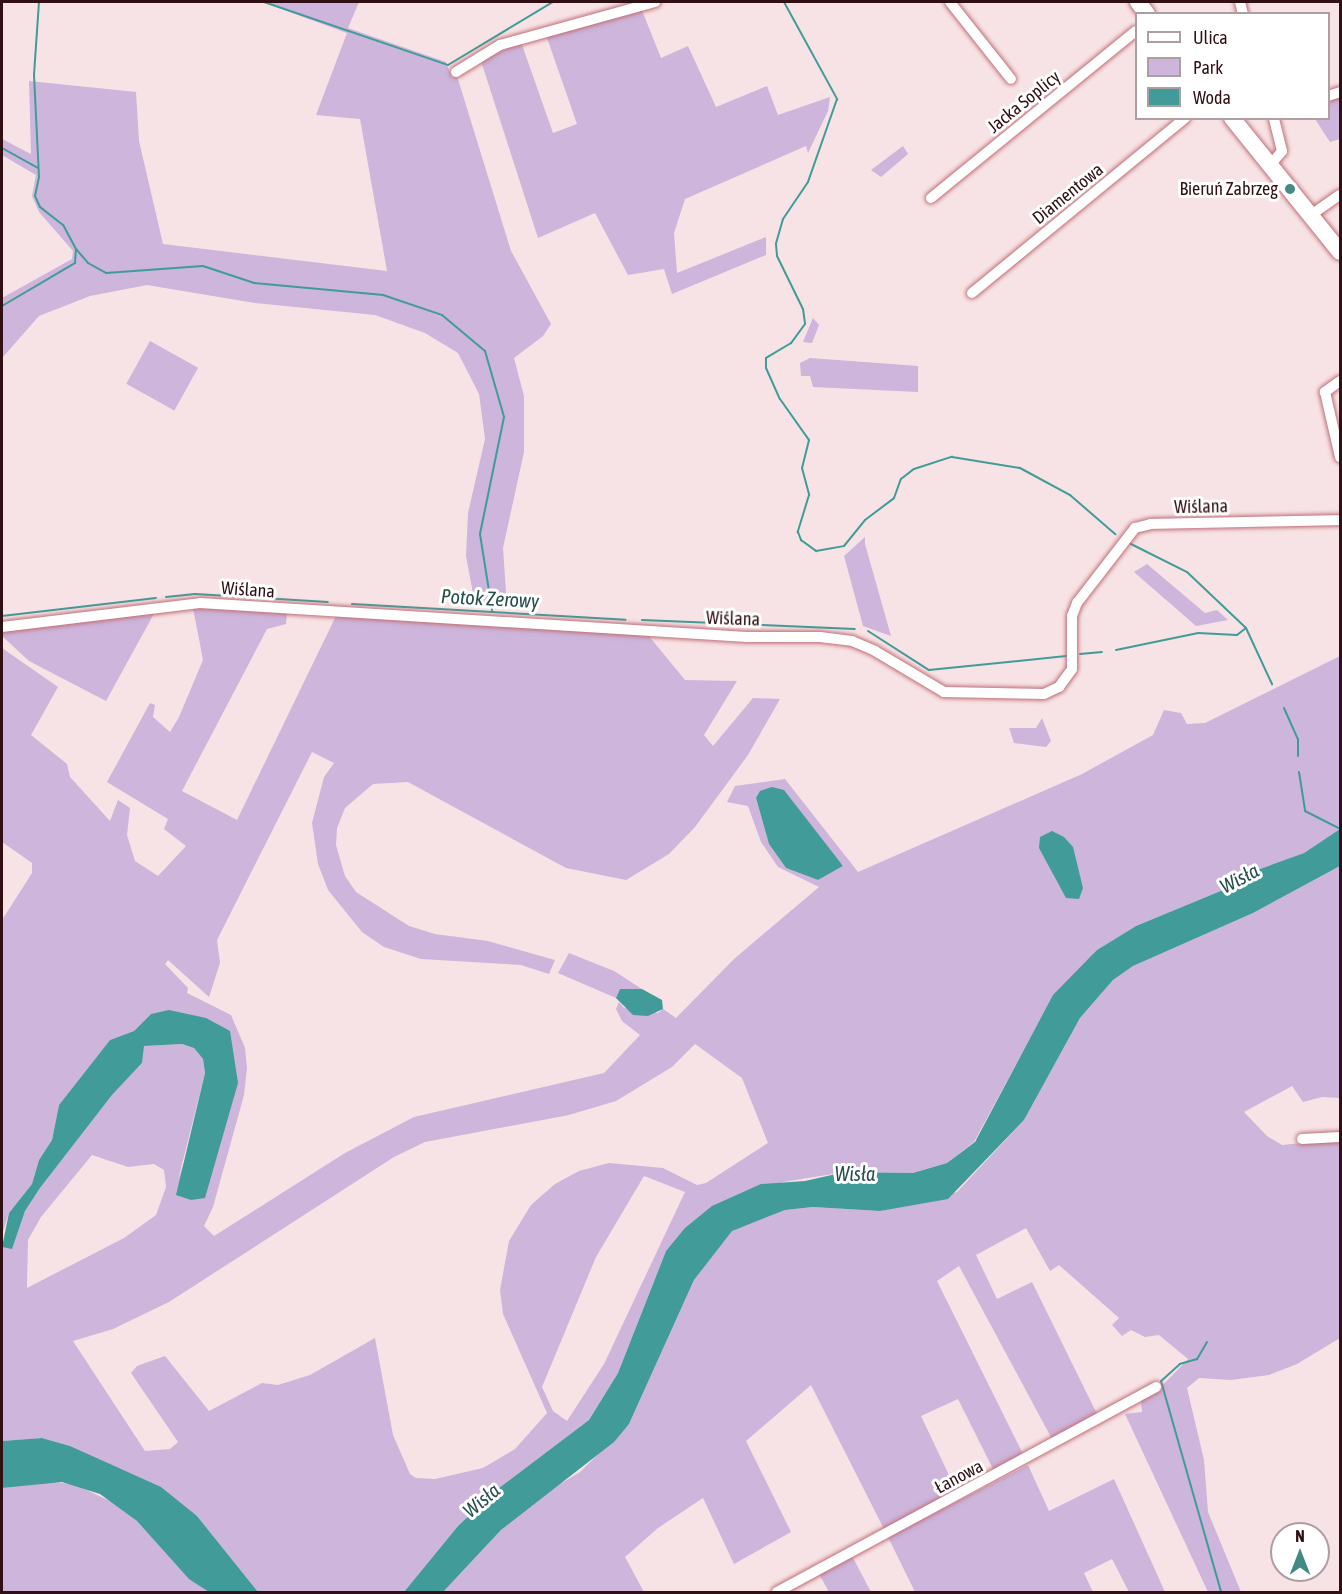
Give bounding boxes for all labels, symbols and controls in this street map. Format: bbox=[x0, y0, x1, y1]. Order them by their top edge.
legend bbox=[1135, 12, 1330, 120]
text: Ulica bbox=[1193, 27, 1228, 48]
text: Park bbox=[1193, 57, 1223, 78]
street label: Jacka Soplicy bbox=[983, 66, 1065, 138]
text: Woda bbox=[1193, 87, 1231, 108]
street label: Diamentowa bbox=[1028, 159, 1108, 229]
place label: Bieruń Zabrzeg bbox=[1179, 178, 1278, 200]
marker: Bieruń Zabrzeg bbox=[1283, 182, 1297, 196]
street label: Wiślana bbox=[1174, 496, 1228, 518]
street label: Wiślana bbox=[220, 577, 276, 603]
water label: Potok Zerowy bbox=[440, 583, 540, 613]
street label: Wiślana bbox=[706, 607, 760, 631]
water label: Wisła bbox=[1216, 858, 1262, 898]
water label: Wisła bbox=[835, 1161, 875, 1185]
street label: Łanowa bbox=[931, 1455, 987, 1499]
water label: Wisła bbox=[458, 1478, 504, 1522]
north arrow bbox=[1270, 1522, 1330, 1582]
text: N bbox=[1295, 1527, 1305, 1545]

